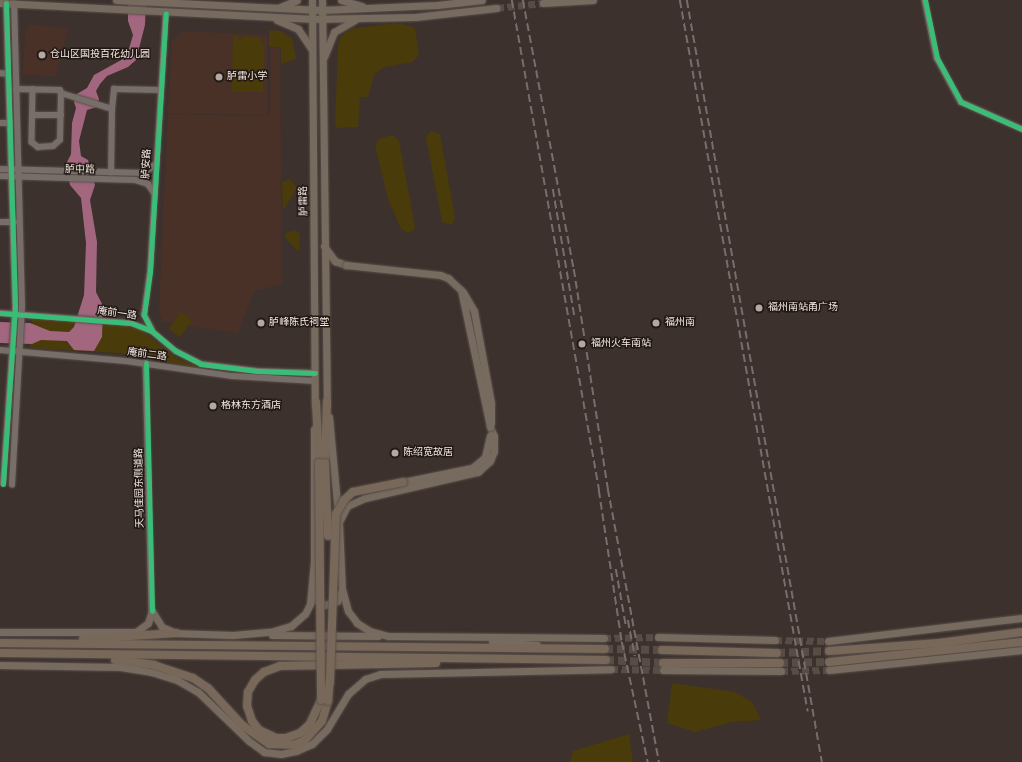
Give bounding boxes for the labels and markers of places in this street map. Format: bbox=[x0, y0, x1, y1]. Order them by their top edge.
place label: 仓山区国投百花幼儿园 bbox=[50, 49, 150, 61]
marker: 仓山区国投百花幼儿园 bbox=[37, 50, 47, 60]
place label: 胪雷小学 bbox=[227, 71, 267, 83]
marker: 胪雷小学 bbox=[214, 72, 224, 82]
marker: 福州南站甬广场 bbox=[753, 302, 765, 314]
place label: 福州南站甬广场 bbox=[768, 302, 838, 314]
place label: 胪峰陈氏祠堂 bbox=[269, 317, 329, 329]
marker: 福州南 bbox=[650, 317, 662, 329]
place label: 福州南 bbox=[665, 317, 695, 329]
marker: 胪峰陈氏祠堂 bbox=[256, 318, 266, 328]
marker: 福州火车南站 bbox=[576, 338, 588, 350]
place label: 福州火车南站 bbox=[591, 338, 651, 350]
place label: 格林东方酒店 bbox=[221, 400, 281, 412]
marker: 格林东方酒店 bbox=[208, 401, 218, 411]
place label: 陈绍宽故居 bbox=[403, 447, 453, 459]
marker: 陈绍宽故居 bbox=[390, 448, 400, 458]

